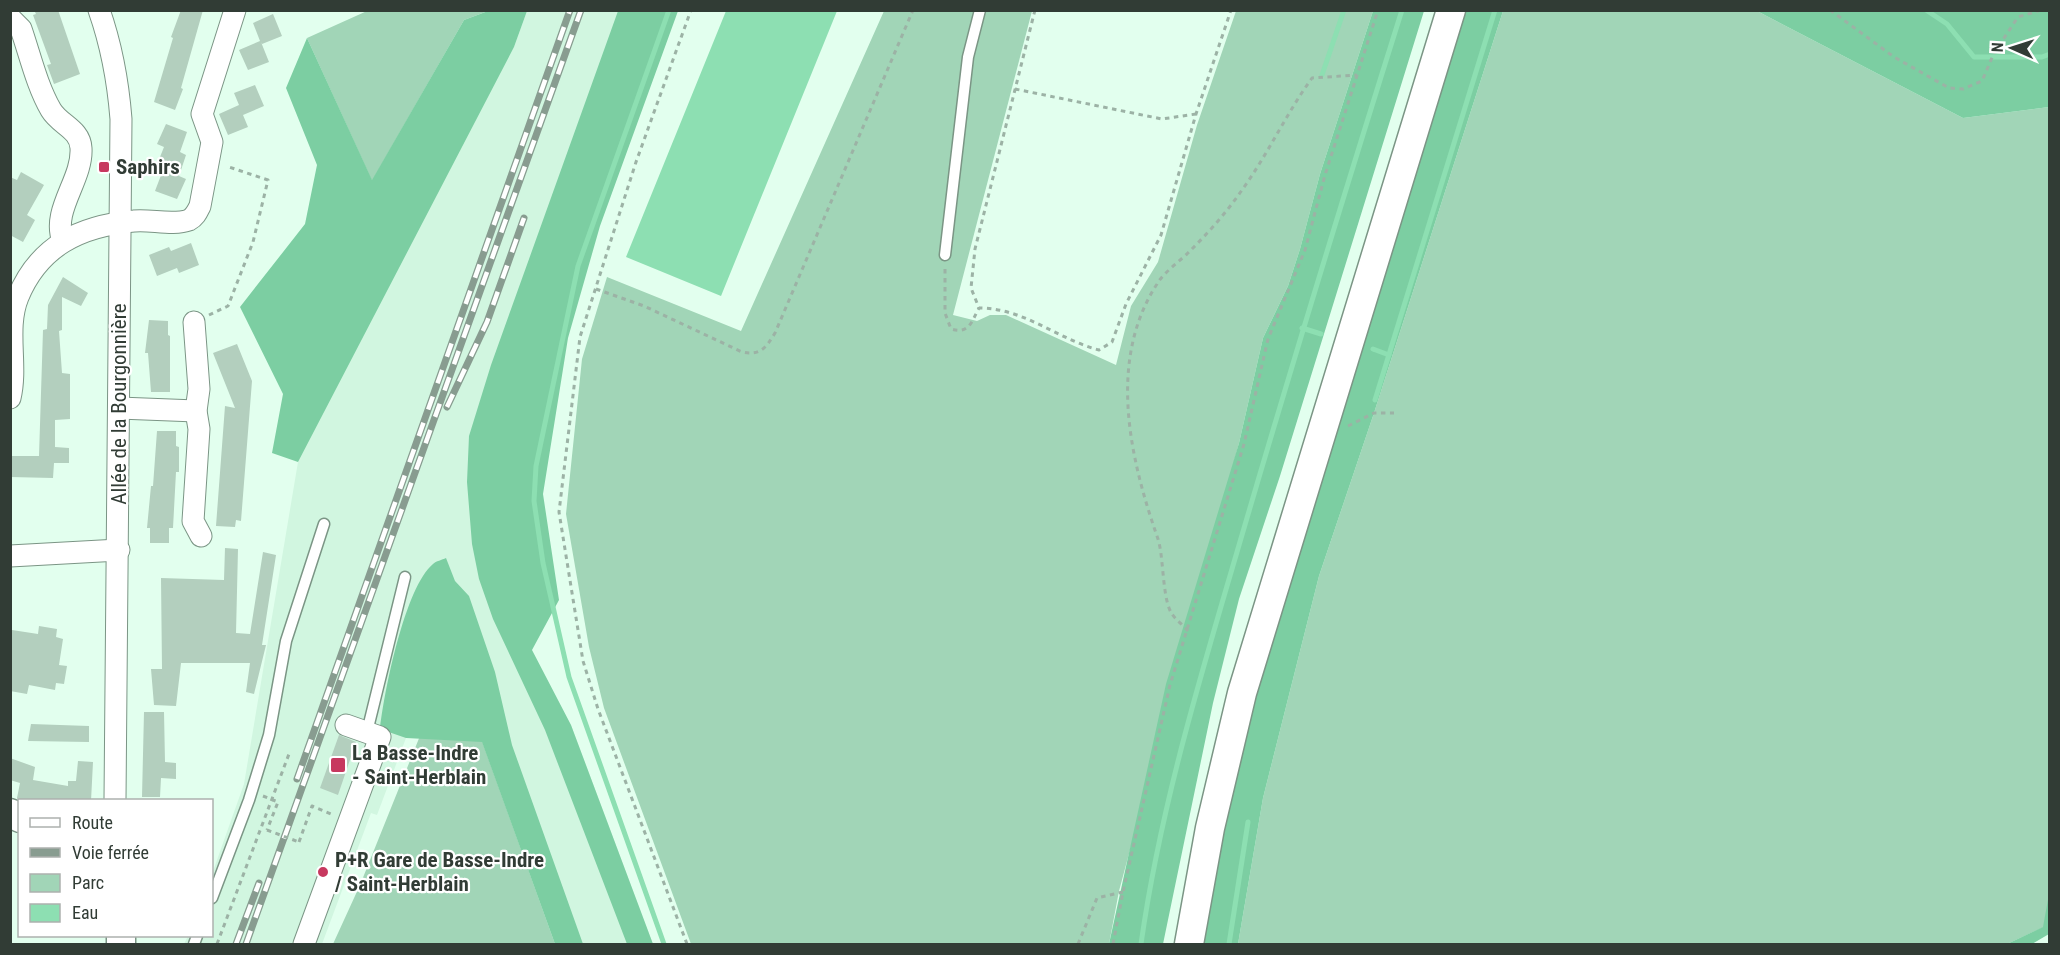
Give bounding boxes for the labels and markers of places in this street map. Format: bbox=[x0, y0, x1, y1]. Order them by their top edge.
place label: Saphirs bbox=[116, 155, 180, 179]
marker: Saphirs bbox=[97, 160, 111, 174]
place label: La Basse-Indre - Saint-Herblain bbox=[352, 741, 486, 789]
marker: La Basse-Indre - Saint-Herblain bbox=[329, 756, 347, 774]
place label: P+R Gare de Basse-Indre / Saint-Herblain bbox=[334, 848, 544, 896]
marker: P+R Gare de Basse-Indre / Saint-Herblain bbox=[316, 865, 330, 879]

